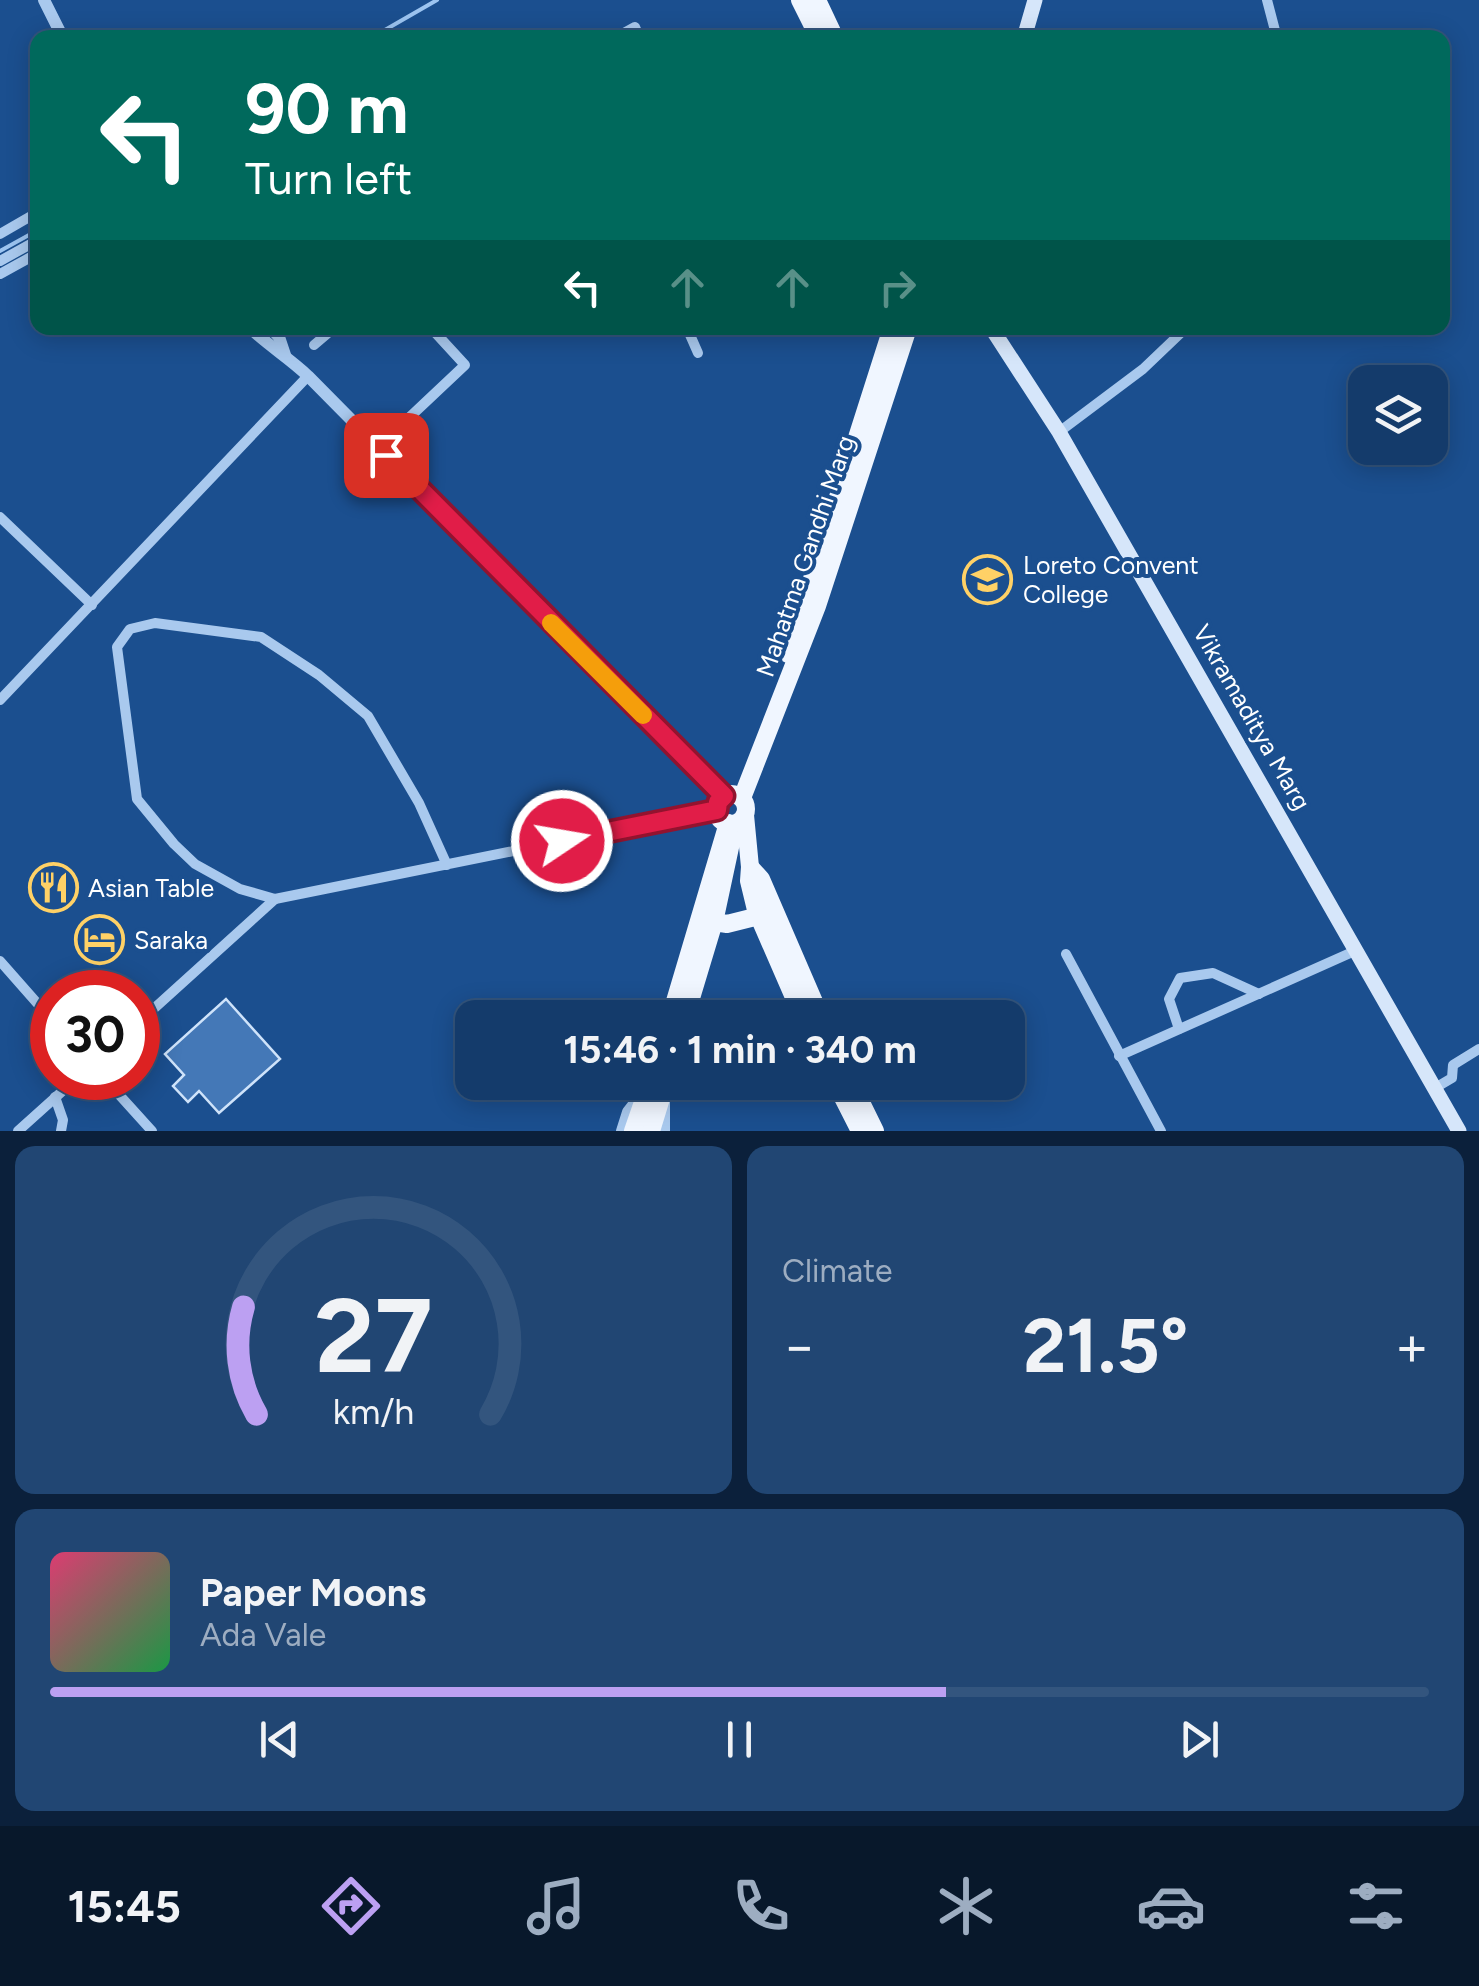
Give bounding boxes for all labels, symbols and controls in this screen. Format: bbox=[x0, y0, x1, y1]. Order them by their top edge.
text: 90 m bbox=[245, 66, 409, 151]
icon: left bbox=[80, 70, 210, 200]
text: Turn left bbox=[245, 151, 412, 205]
icon: left bbox=[555, 260, 610, 315]
icon: ahead bbox=[660, 260, 715, 315]
icon: ahead bbox=[765, 260, 820, 315]
icon: right bbox=[870, 260, 925, 315]
map controls bbox=[1348, 365, 1448, 465]
button: layers bbox=[1348, 365, 1448, 465]
pin bbox=[344, 413, 429, 498]
icon: arrive bbox=[359, 428, 414, 483]
street label: Mahatma Gandhi Marg bbox=[750, 431, 860, 681]
place label: Loreto Convent College bbox=[1023, 550, 1199, 609]
school or university icon: Loreto Convent College bbox=[962, 553, 1014, 605]
street label: Vikramaditya Marg bbox=[1187, 619, 1317, 815]
position arrow bbox=[510, 789, 614, 893]
restaurant icon: Asian Table bbox=[27, 862, 79, 914]
place label: Asian Table bbox=[88, 873, 214, 903]
hotel icon: Saraka bbox=[73, 914, 125, 966]
place label: Saraka bbox=[134, 925, 208, 955]
speed limit sign: 30 bbox=[30, 970, 160, 1100]
text: 15:46 · 1 min · 340 m bbox=[563, 1027, 917, 1073]
text: Climate bbox=[782, 1252, 893, 1290]
text: 27 bbox=[314, 1273, 433, 1398]
text: 21.5° bbox=[1023, 1301, 1188, 1391]
text: − bbox=[782, 1313, 816, 1379]
text: + bbox=[1395, 1313, 1429, 1379]
text: km/h bbox=[333, 1390, 414, 1433]
text: Paper Moons bbox=[200, 1570, 426, 1616]
text: Ada Vale bbox=[200, 1616, 326, 1654]
icon: previous bbox=[252, 1712, 307, 1767]
icon: pause bbox=[712, 1712, 767, 1767]
icon: next bbox=[1172, 1712, 1227, 1767]
icon: directions bbox=[316, 1871, 386, 1941]
icon: music bbox=[521, 1871, 591, 1941]
icon: phone bbox=[726, 1871, 796, 1941]
icon: climate bbox=[931, 1871, 1001, 1941]
icon: car bbox=[1136, 1871, 1206, 1941]
icon: filters bbox=[1341, 1871, 1411, 1941]
text: 15:45 bbox=[68, 1879, 181, 1933]

